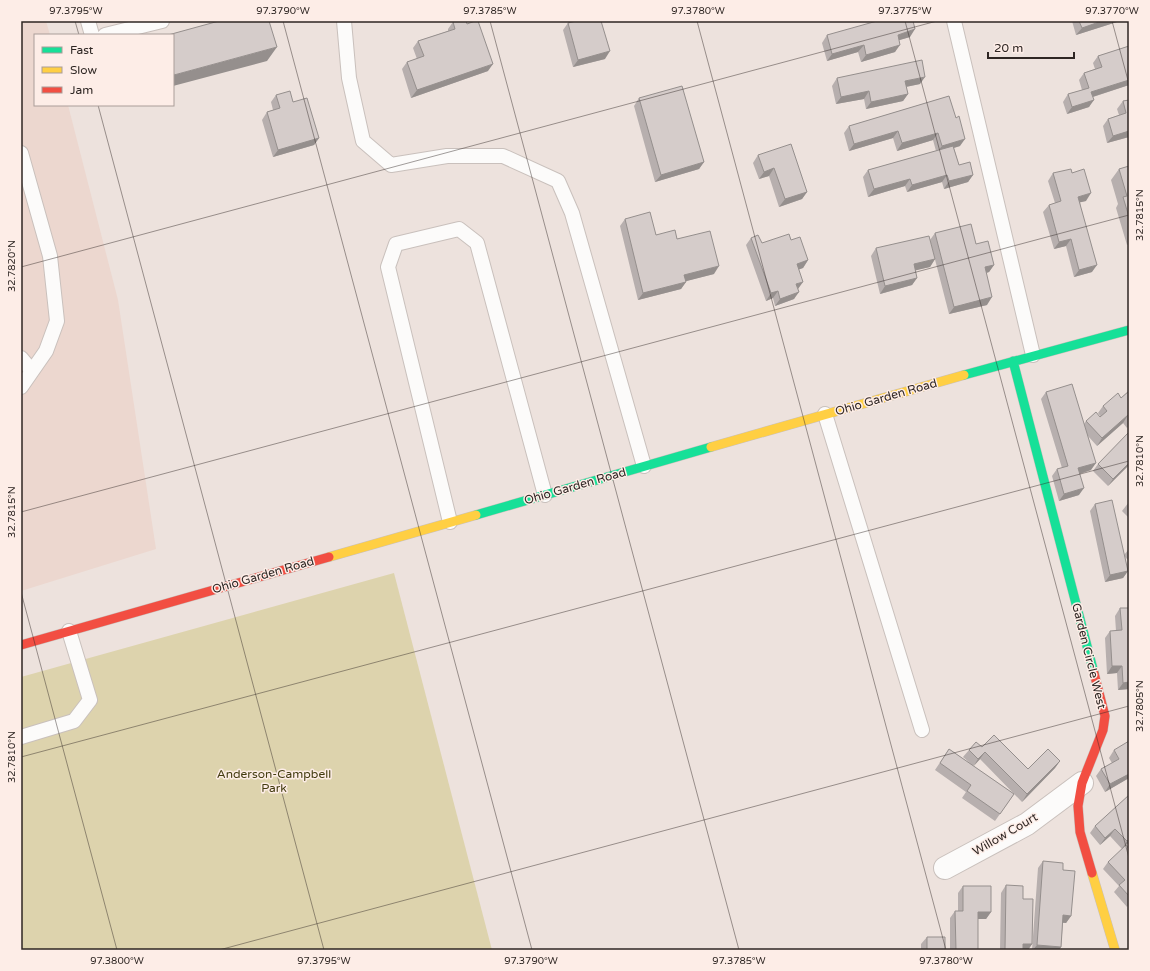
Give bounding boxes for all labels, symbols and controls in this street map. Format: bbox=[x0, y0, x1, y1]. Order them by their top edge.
text: 97.3795°W bbox=[49, 5, 103, 17]
text: 97.3790°W bbox=[256, 5, 310, 17]
text: 97.3785°W bbox=[463, 5, 517, 17]
text: 97.3780°W bbox=[671, 5, 725, 17]
text: 97.3775°W bbox=[878, 5, 932, 17]
text: 97.3770°W bbox=[1085, 5, 1139, 17]
legend bbox=[34, 34, 174, 106]
scale bar bbox=[988, 34, 1074, 60]
text: 20 m bbox=[994, 41, 1023, 55]
text: Fast bbox=[70, 43, 94, 57]
text: Slow bbox=[70, 63, 97, 77]
text: Jam bbox=[70, 83, 93, 97]
text: 32.7815°N bbox=[1134, 189, 1146, 241]
text: 32.7820°N bbox=[6, 240, 18, 292]
street label: Ohio Garden Road bbox=[833, 376, 939, 418]
text: 32.7810°N bbox=[1134, 435, 1146, 487]
street label: Ohio Garden Road bbox=[522, 465, 628, 507]
text: 32.7815°N bbox=[6, 486, 18, 538]
street label: Ohio Garden Road bbox=[210, 554, 316, 596]
street label: Garden Circle West bbox=[1069, 602, 1109, 711]
text: 32.7805°N bbox=[1134, 680, 1146, 732]
text: 32.7810°N bbox=[6, 731, 18, 783]
park label: Anderson-Campbell Park bbox=[217, 767, 331, 795]
street label: Willow Court bbox=[970, 810, 1040, 858]
text: 97.3800°W bbox=[90, 955, 144, 967]
text: 97.3795°W bbox=[297, 955, 351, 967]
text: 97.3790°W bbox=[504, 955, 558, 967]
text: 97.3785°W bbox=[712, 955, 766, 967]
text: 97.3780°W bbox=[919, 955, 973, 967]

